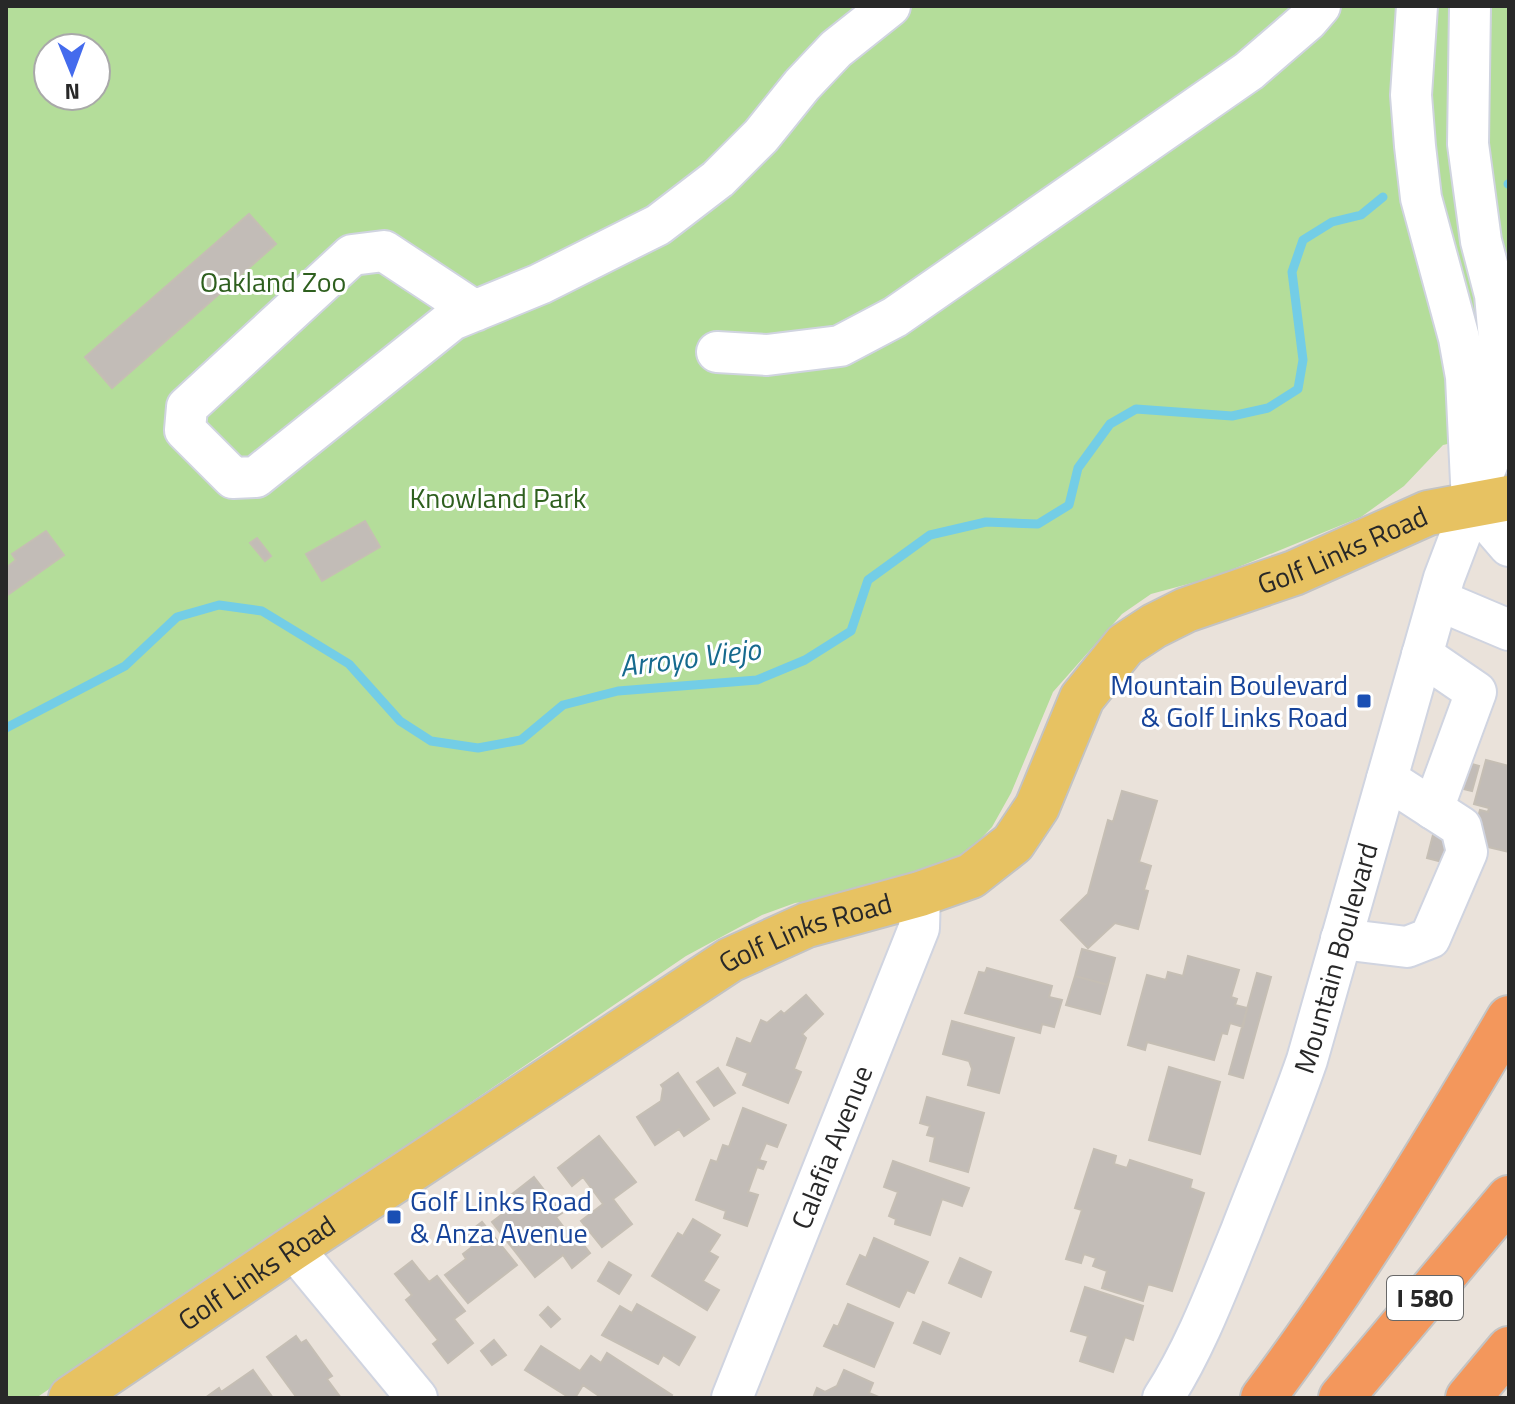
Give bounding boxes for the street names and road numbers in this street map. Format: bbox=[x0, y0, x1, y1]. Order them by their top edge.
street label: Golf Links Road bbox=[1251, 494, 1434, 605]
street label: Mountain Boulevard bbox=[1282, 837, 1389, 1079]
street label: Golf Links Road bbox=[709, 881, 897, 983]
street label: Calafia Avenue bbox=[779, 1059, 883, 1235]
street label: Golf Links Road bbox=[169, 1204, 344, 1341]
road number: I 580 bbox=[1387, 1276, 1463, 1320]

